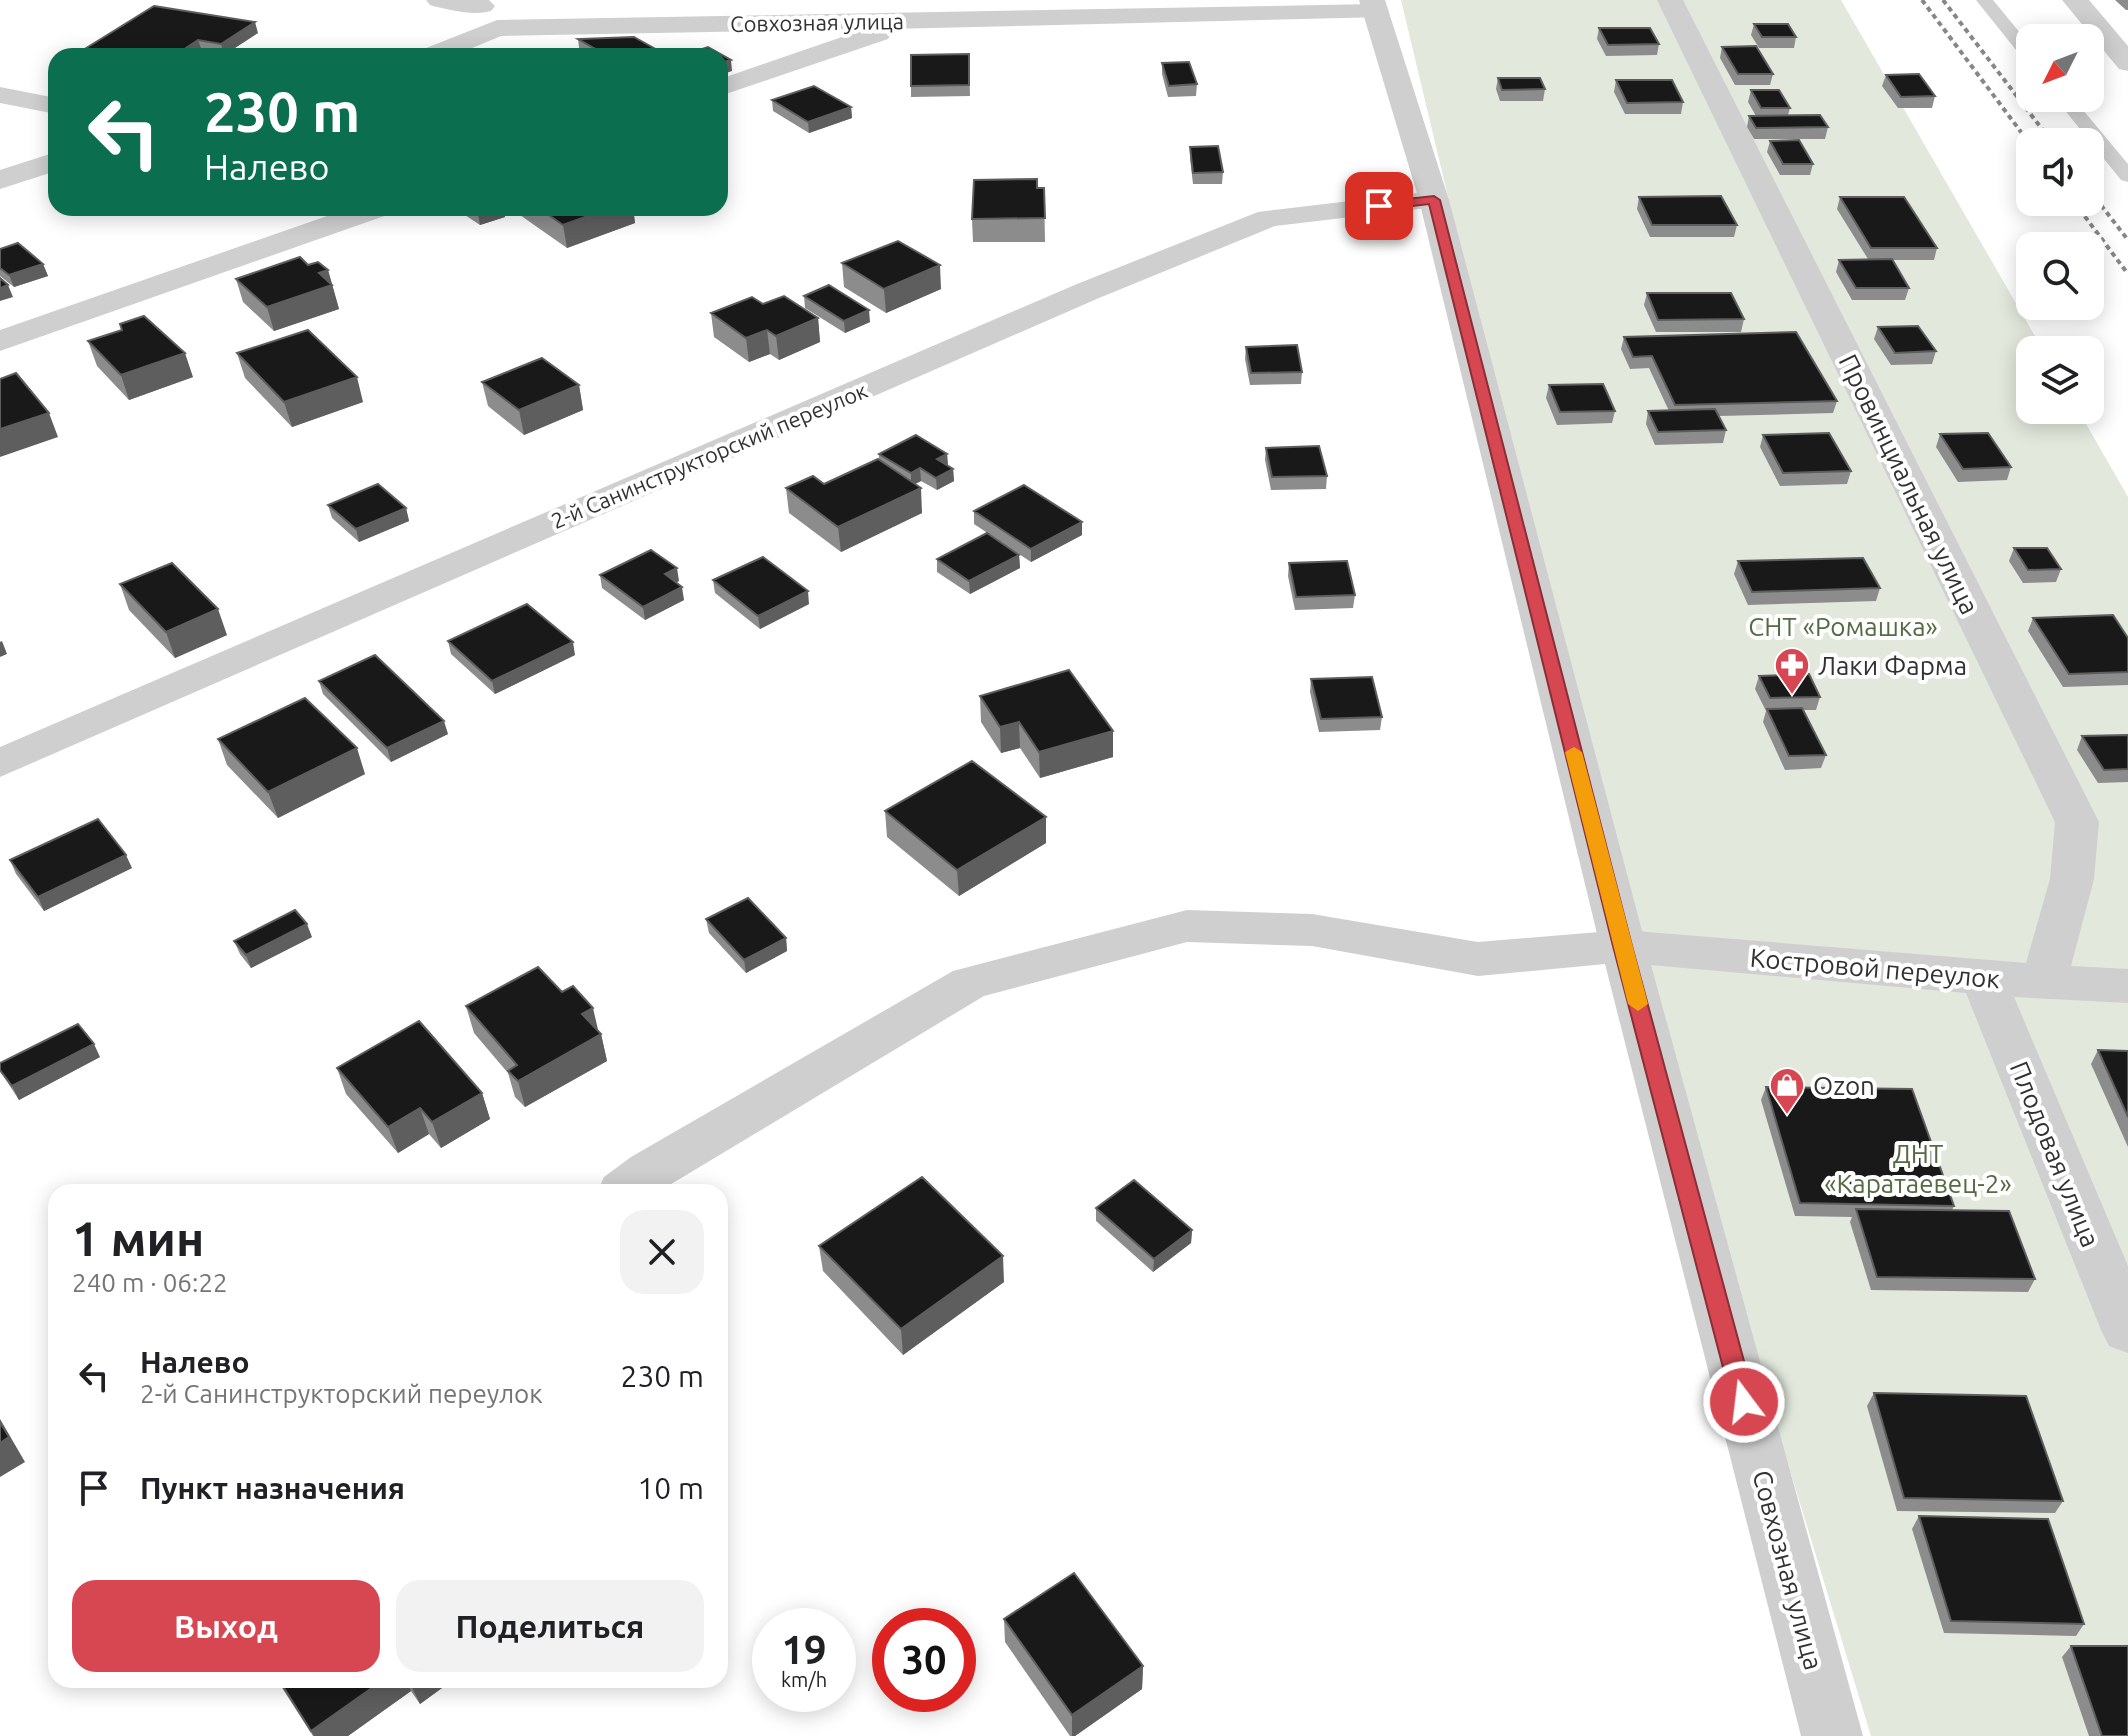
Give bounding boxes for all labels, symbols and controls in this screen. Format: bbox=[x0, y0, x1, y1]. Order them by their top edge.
street label: Совхозная улица bbox=[730, 8, 904, 36]
north arrow bbox=[2016, 24, 2104, 112]
map controls bbox=[2016, 24, 2104, 424]
icon: left bbox=[72, 80, 176, 184]
text: 230 m bbox=[204, 80, 360, 143]
button: sound bbox=[2016, 128, 2104, 216]
text: Налево bbox=[204, 146, 329, 187]
pin bbox=[1345, 172, 1413, 240]
icon: arrive bbox=[1357, 184, 1401, 228]
button: search bbox=[2016, 232, 2104, 320]
button: layers bbox=[2016, 336, 2104, 424]
street label: Провинциальная улица bbox=[1833, 349, 1985, 619]
street label: 2-й Санинструкторский переулок bbox=[547, 377, 871, 533]
park label: СНТ «Ромашка» bbox=[1748, 612, 1938, 641]
pharmacy icon: Лаки Фарма bbox=[1773, 646, 1811, 696]
place label: Лаки Фарма bbox=[1818, 651, 1967, 680]
street label: Костровой переулок bbox=[1749, 943, 2001, 993]
street label: Плодовая улица bbox=[2005, 1057, 2105, 1251]
shop icon: Ozon bbox=[1768, 1066, 1806, 1116]
place label: Ozon bbox=[1813, 1071, 1875, 1100]
park label: ДНТ «Каратаевец-2» bbox=[1824, 1139, 2012, 1198]
button: close bbox=[620, 1210, 704, 1294]
text: 1 мин bbox=[72, 1211, 204, 1265]
text: 240 m · 06:22 bbox=[72, 1268, 228, 1297]
text: Налево bbox=[140, 1345, 250, 1379]
icon: left bbox=[72, 1354, 116, 1398]
text: 230 m bbox=[620, 1359, 704, 1393]
position arrow bbox=[1702, 1360, 1786, 1444]
text: 2-й Санинструкторский переулок bbox=[140, 1379, 543, 1408]
icon: arrive bbox=[72, 1466, 116, 1510]
street label: Совхозная улица bbox=[1747, 1467, 1829, 1673]
text: Пункт назначения bbox=[140, 1471, 405, 1505]
text: 10 m bbox=[637, 1471, 704, 1505]
button: Выход bbox=[72, 1580, 380, 1672]
button: Поделиться bbox=[396, 1580, 704, 1672]
speed limit sign: 30 bbox=[872, 1608, 976, 1712]
text: 19 bbox=[781, 1627, 827, 1672]
text: km/h bbox=[781, 1668, 827, 1691]

